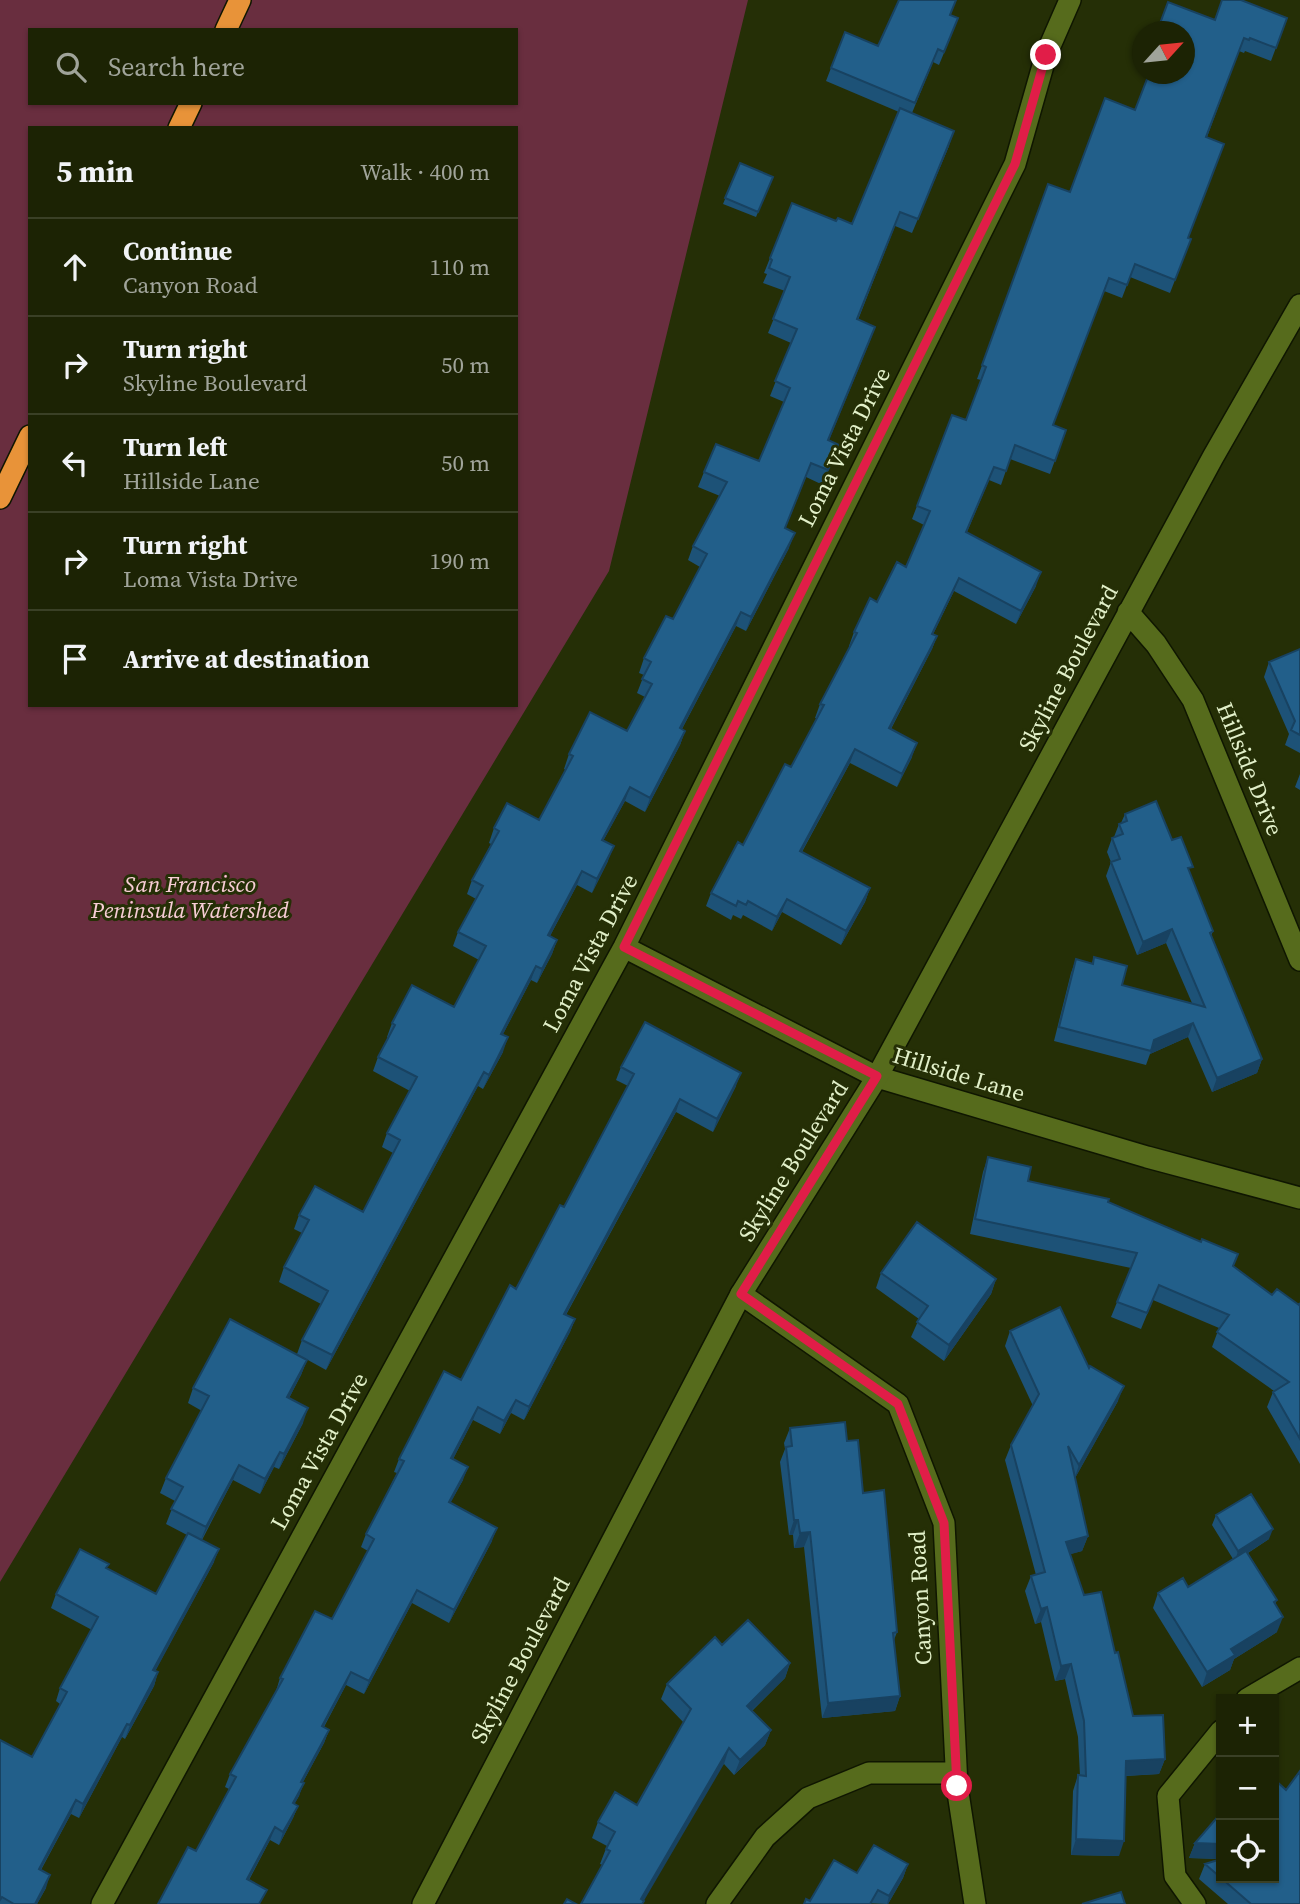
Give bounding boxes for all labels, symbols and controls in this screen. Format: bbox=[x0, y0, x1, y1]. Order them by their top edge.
north arrow bbox=[1132, 21, 1195, 84]
search box bbox=[28, 28, 518, 105]
route end bbox=[1030, 39, 1061, 70]
icon: search bbox=[52, 48, 90, 86]
text: Search here bbox=[108, 49, 245, 85]
text: 5 min bbox=[56, 151, 134, 192]
text: Walk · 400 m bbox=[360, 156, 490, 188]
text: Continue bbox=[123, 233, 232, 269]
icon: ahead bbox=[56, 248, 94, 286]
text: 110 m bbox=[429, 251, 490, 283]
text: Canyon Road bbox=[123, 269, 258, 301]
text: Turn right bbox=[123, 331, 247, 367]
icon: right bbox=[56, 346, 94, 384]
text: 50 m bbox=[441, 349, 490, 381]
street label: Loma Vista Drive bbox=[790, 362, 898, 532]
text: Skyline Boulevard bbox=[123, 367, 307, 399]
text: Turn left bbox=[123, 429, 227, 465]
icon: left bbox=[56, 444, 94, 482]
text: 50 m bbox=[441, 447, 490, 479]
text: Hillside Lane bbox=[123, 465, 260, 497]
text: Turn right bbox=[123, 527, 247, 563]
icon: right bbox=[56, 542, 94, 580]
text: 190 m bbox=[429, 545, 490, 577]
text: Loma Vista Drive bbox=[123, 563, 298, 595]
street label: Skyline Boulevard bbox=[1011, 579, 1125, 757]
icon: arrive bbox=[56, 640, 94, 678]
text: Arrive at destination bbox=[123, 641, 370, 677]
street label: Hillside Drive bbox=[1209, 698, 1291, 840]
park label: San Francisco Peninsula Watershed bbox=[90, 868, 289, 926]
street label: Loma Vista Drive bbox=[535, 868, 645, 1038]
street label: Hillside Lane bbox=[889, 1039, 1029, 1109]
street label: Skyline Boulevard bbox=[731, 1074, 855, 1248]
street label: Loma Vista Drive bbox=[263, 1367, 375, 1535]
street label: Canyon Road bbox=[900, 1530, 940, 1666]
street label: Skyline Boulevard bbox=[463, 1571, 577, 1749]
map controls bbox=[1216, 1694, 1279, 1883]
button: + bbox=[1216, 1694, 1279, 1757]
button: − bbox=[1216, 1757, 1279, 1820]
route start bbox=[941, 1770, 972, 1801]
button: locate bbox=[1216, 1820, 1279, 1883]

